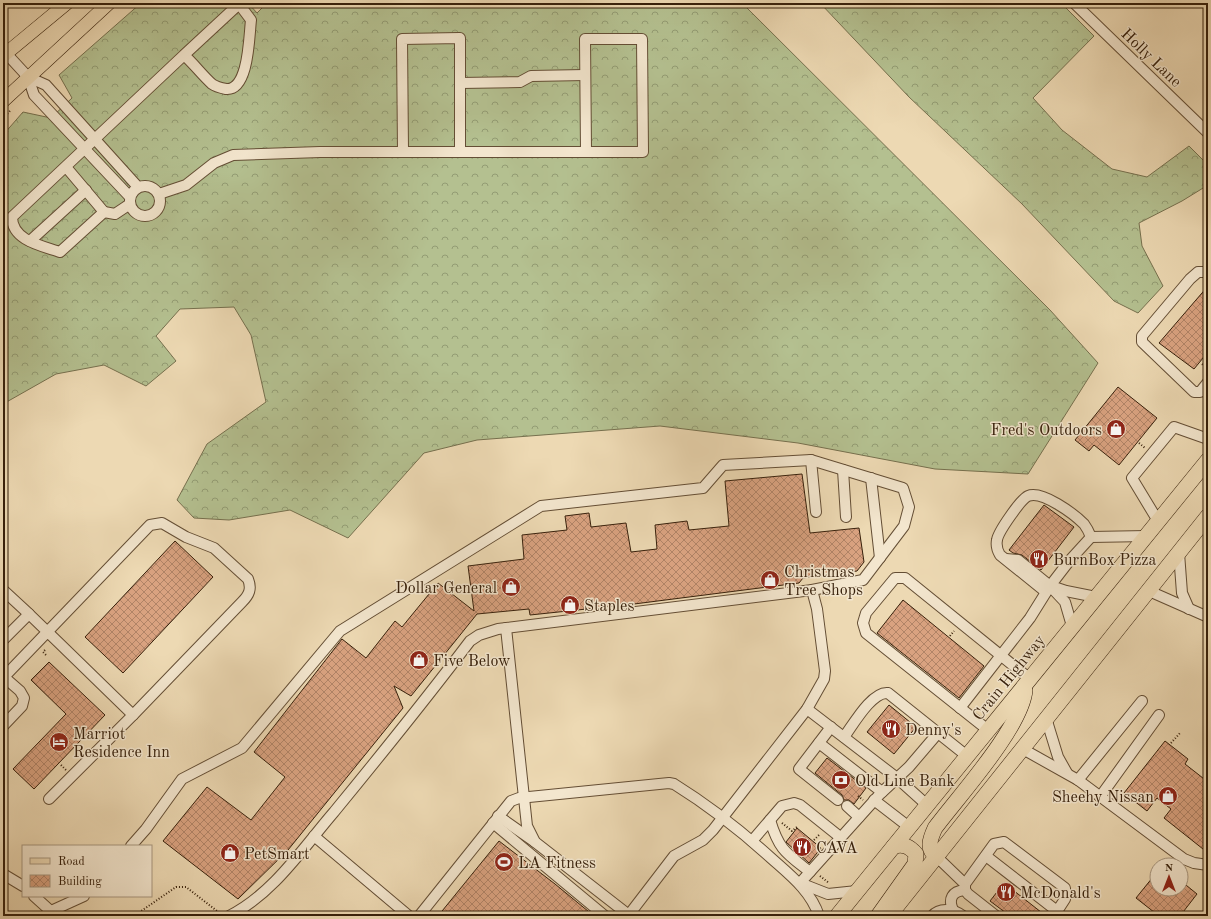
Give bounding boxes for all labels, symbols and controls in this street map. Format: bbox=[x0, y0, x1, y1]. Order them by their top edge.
street label: Holly Lane bbox=[1117, 26, 1184, 91]
shop icon: Fred's Outdoors bbox=[1105, 418, 1127, 440]
place label: Fred's Outdoors bbox=[991, 423, 1102, 439]
restaurant icon: BurnBox Pizza bbox=[1028, 548, 1050, 570]
place label: BurnBox Pizza bbox=[1053, 553, 1156, 569]
place label: Christmas Tree Shops bbox=[784, 565, 863, 599]
shop icon: Christmas Tree Shops bbox=[759, 569, 781, 591]
shop icon: Dollar General bbox=[500, 576, 522, 598]
place label: Dollar General bbox=[395, 581, 497, 597]
shop icon: Staples bbox=[559, 594, 581, 616]
place label: Staples bbox=[584, 599, 634, 615]
street label: Crain Highway bbox=[970, 632, 1049, 724]
shop icon: Five Below bbox=[408, 649, 430, 671]
place label: Five Below bbox=[433, 654, 511, 670]
restaurant icon: Denny's bbox=[880, 718, 902, 740]
place label: Denny's bbox=[905, 723, 961, 739]
place label: Marriot Residence Inn bbox=[73, 727, 170, 761]
hotel icon: Marriot Residence Inn bbox=[48, 731, 70, 753]
bank icon: Old Line Bank bbox=[830, 769, 852, 791]
place label: Old Line Bank bbox=[855, 774, 955, 790]
shop icon: Sheehy Nissan bbox=[1157, 785, 1179, 807]
place label: Sheehy Nissan bbox=[1052, 790, 1154, 806]
restaurant icon: CAVA bbox=[791, 836, 813, 858]
place label: CAVA bbox=[816, 841, 858, 857]
shop icon: PetSmart bbox=[219, 842, 241, 864]
legend bbox=[22, 845, 152, 897]
place label: PetSmart bbox=[244, 847, 310, 863]
sports icon: LA Fitness bbox=[493, 851, 515, 873]
text: Road bbox=[58, 856, 85, 868]
place label: LA Fitness bbox=[518, 856, 596, 872]
north arrow bbox=[1149, 857, 1189, 897]
text: N bbox=[1165, 863, 1174, 874]
text: Building bbox=[58, 876, 102, 888]
restaurant icon: McDonald's bbox=[995, 881, 1017, 903]
place label: McDonald's bbox=[1020, 886, 1101, 902]

